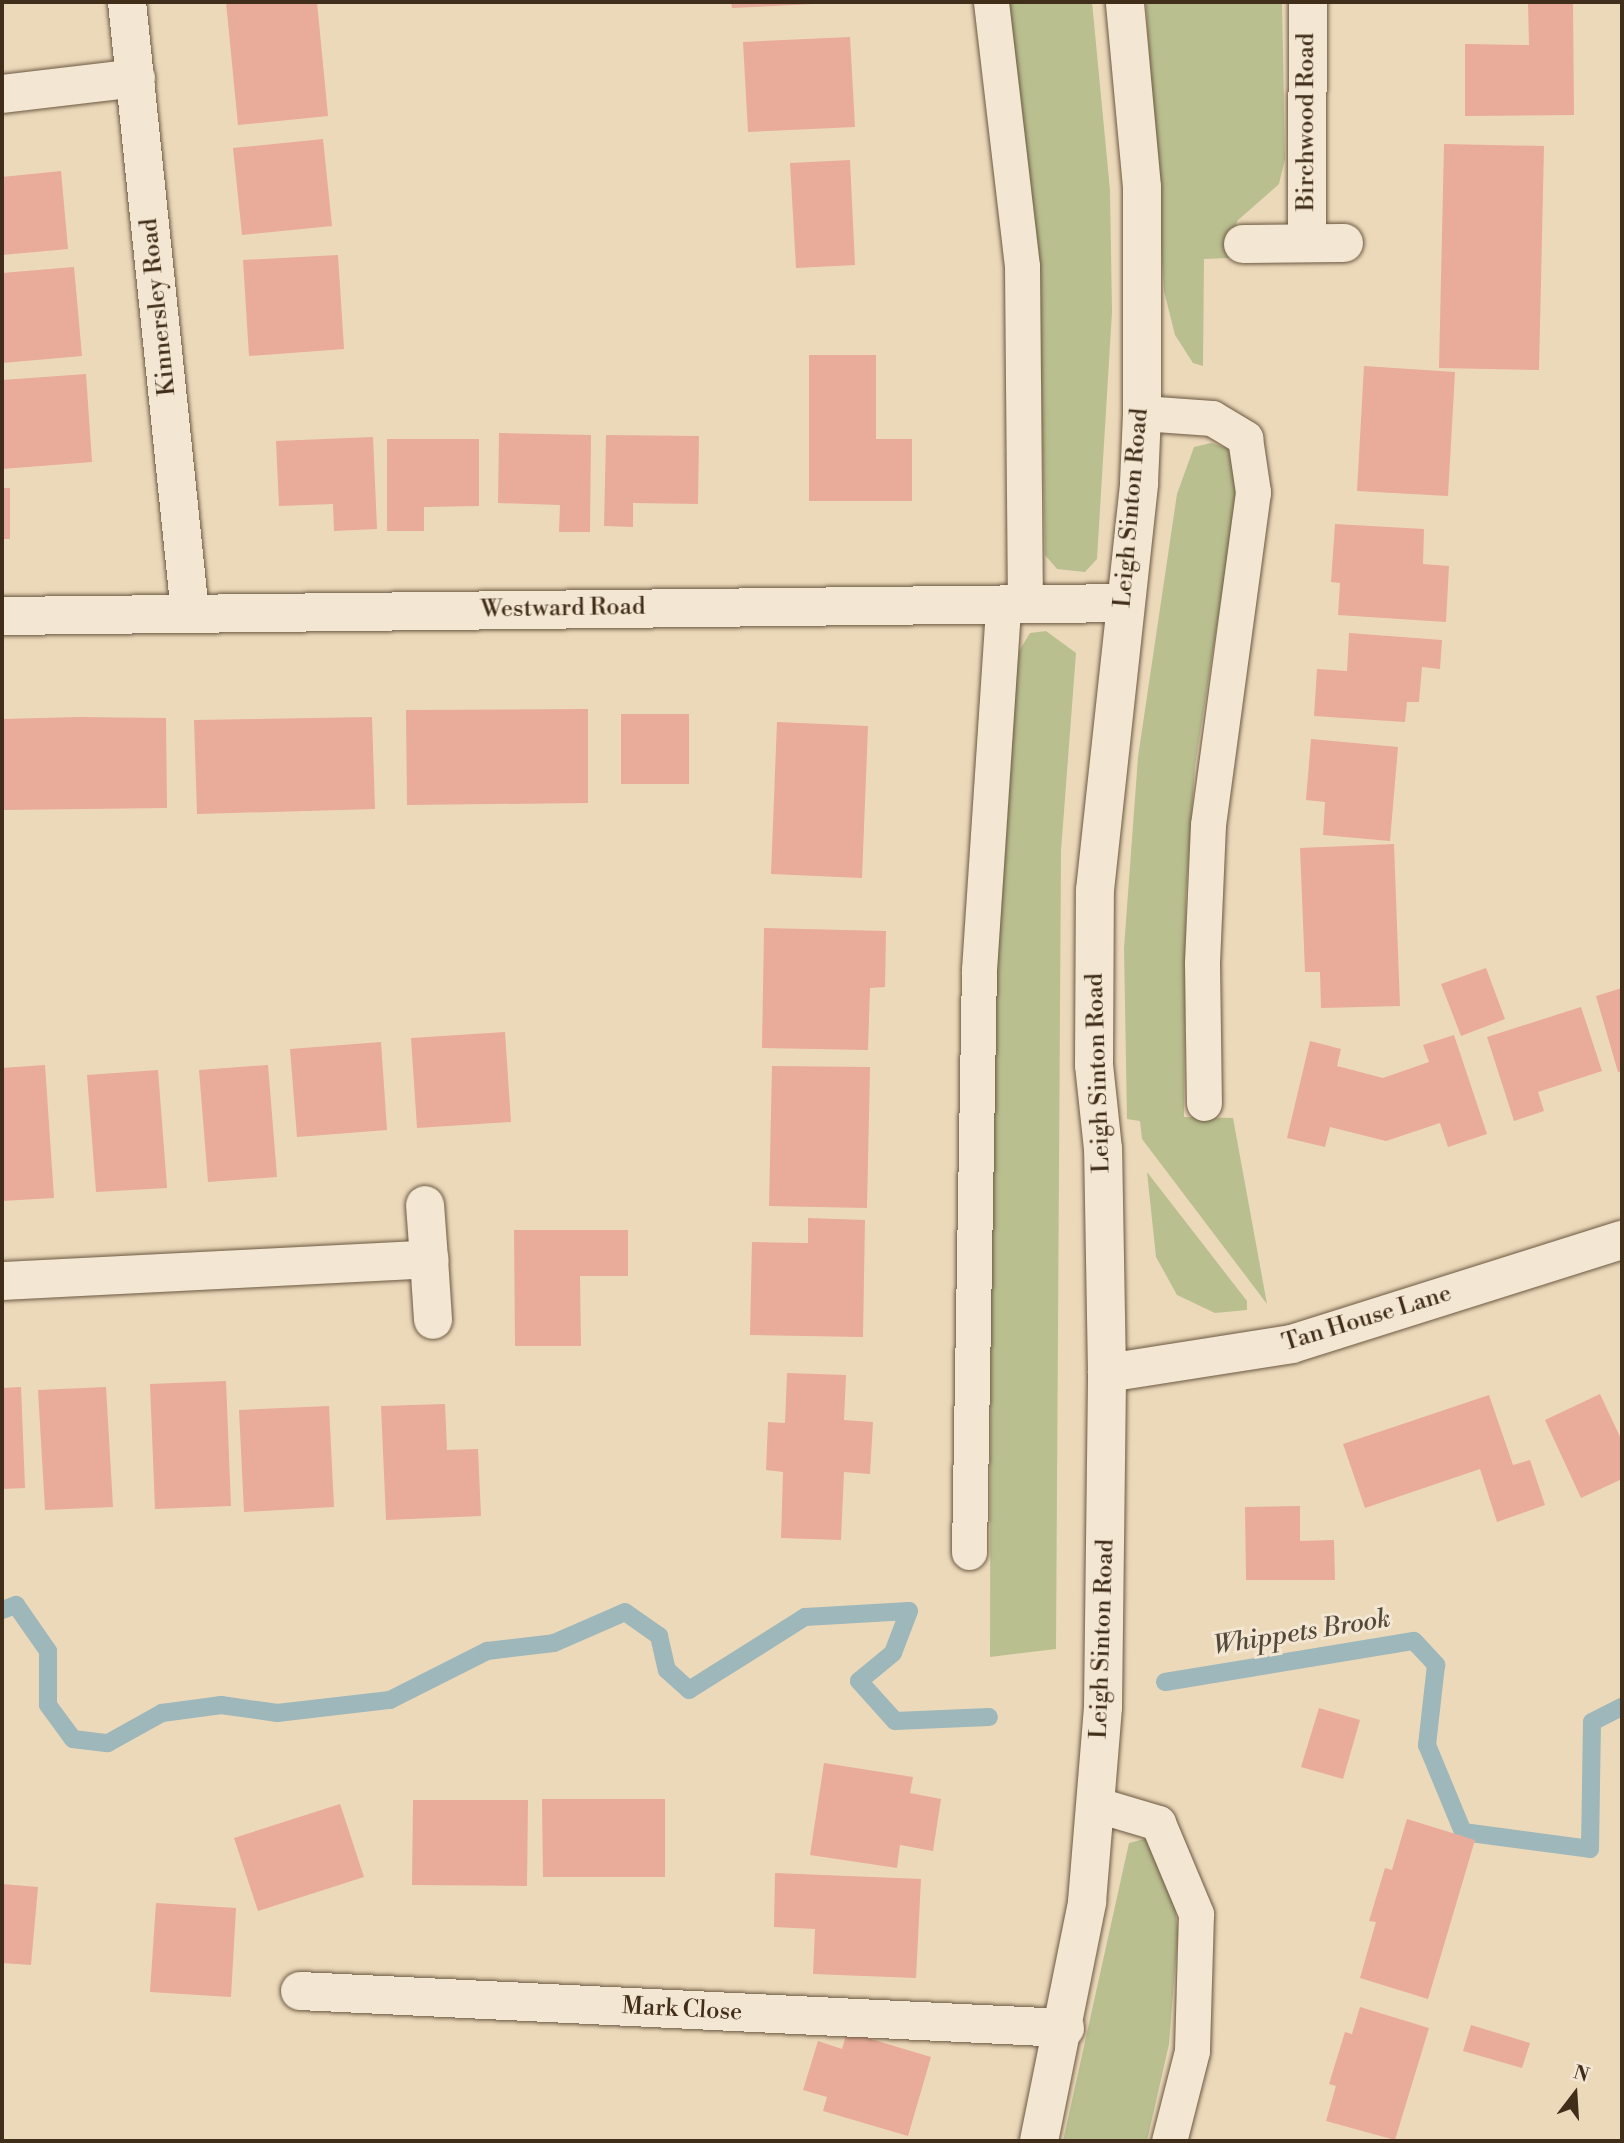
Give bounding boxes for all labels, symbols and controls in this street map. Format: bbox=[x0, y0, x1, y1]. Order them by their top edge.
street label: Birchwood Road bbox=[1293, 33, 1321, 211]
street label: Kinnersley Road bbox=[135, 217, 183, 397]
street label: Leigh Sinton Road bbox=[1109, 407, 1155, 609]
street label: Westward Road bbox=[480, 593, 646, 625]
street label: Leigh Sinton Road bbox=[1081, 972, 1117, 1174]
street label: Tan House Lane bbox=[1279, 1280, 1455, 1358]
street label: Leigh Sinton Road bbox=[1085, 1538, 1121, 1740]
water label: Whippets Brook bbox=[1211, 1604, 1393, 1662]
street label: Mark Close bbox=[621, 1992, 743, 2028]
north arrow bbox=[1540, 2059, 1610, 2129]
text: N bbox=[1570, 2060, 1592, 2088]

